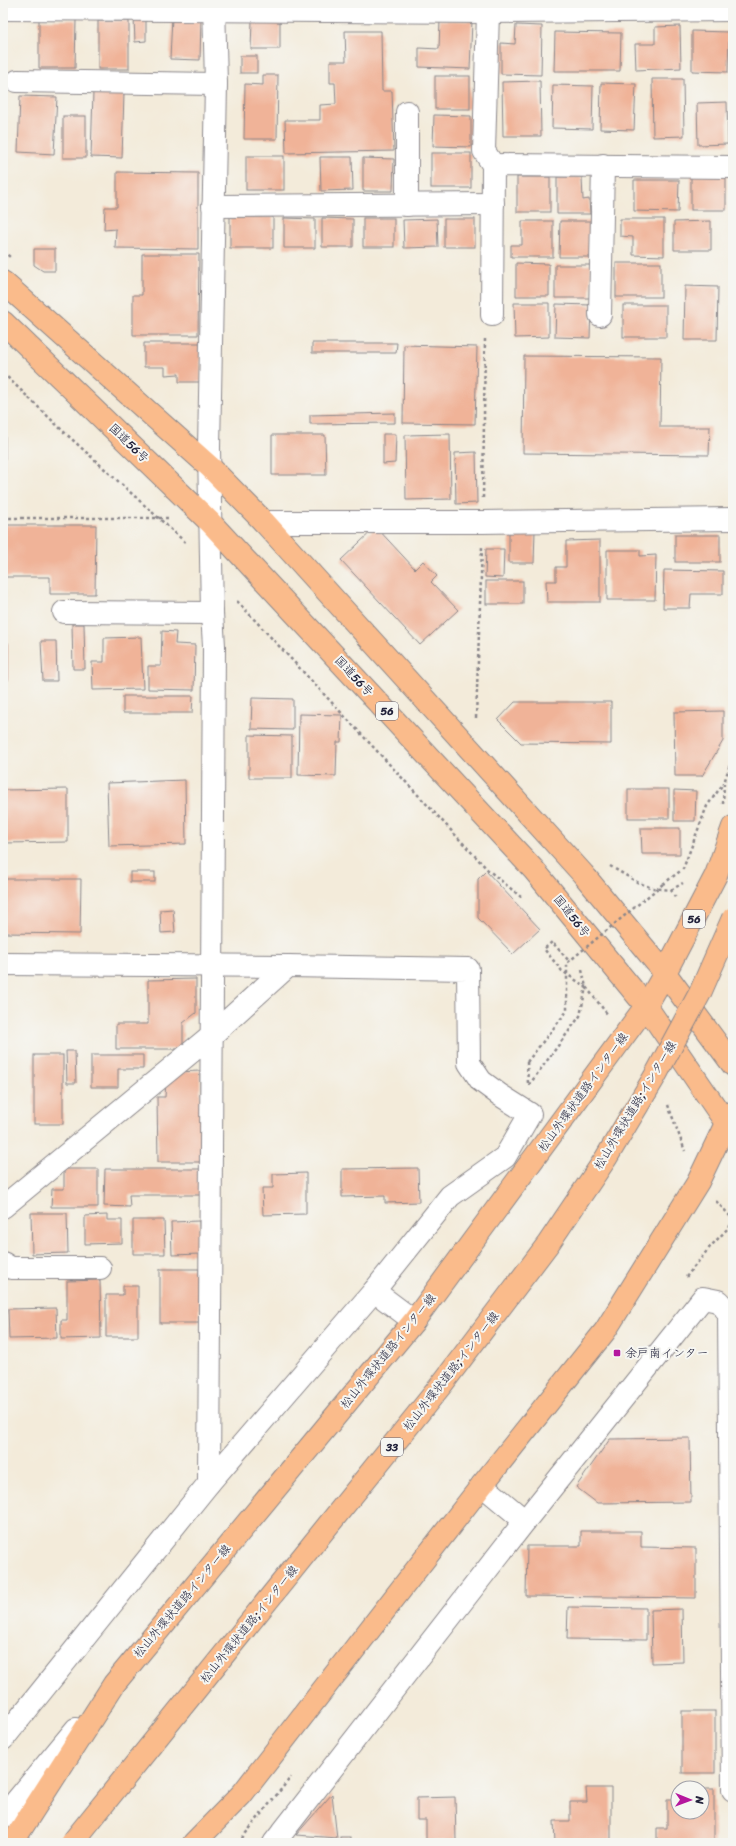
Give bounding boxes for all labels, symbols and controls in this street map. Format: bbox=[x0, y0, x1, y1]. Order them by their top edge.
street label: 国道56号 bbox=[103, 418, 155, 468]
street label: 国道56号 bbox=[329, 650, 379, 702]
road number: 56 bbox=[376, 702, 398, 720]
street label: 国道56号 bbox=[548, 890, 596, 942]
road number: 56 bbox=[683, 910, 705, 928]
street label: 松山外環状道路インター線 bbox=[532, 1027, 634, 1157]
street label: 松山外環状道路;インター線 bbox=[588, 1036, 682, 1174]
street label: 松山外環状道路インター線 bbox=[334, 1288, 442, 1414]
street label: 松山外環状道路;インター線 bbox=[397, 1306, 505, 1436]
place label: 余戸南インター bbox=[625, 1342, 709, 1364]
marker: 余戸南インター bbox=[612, 1348, 622, 1358]
road number: 33 bbox=[381, 1438, 403, 1456]
street label: 松山外環状道路インター線 bbox=[127, 1539, 237, 1663]
street label: 松山外環状道路;インター線 bbox=[194, 1560, 304, 1688]
north arrow bbox=[670, 1780, 710, 1820]
text: N bbox=[690, 1795, 709, 1805]

